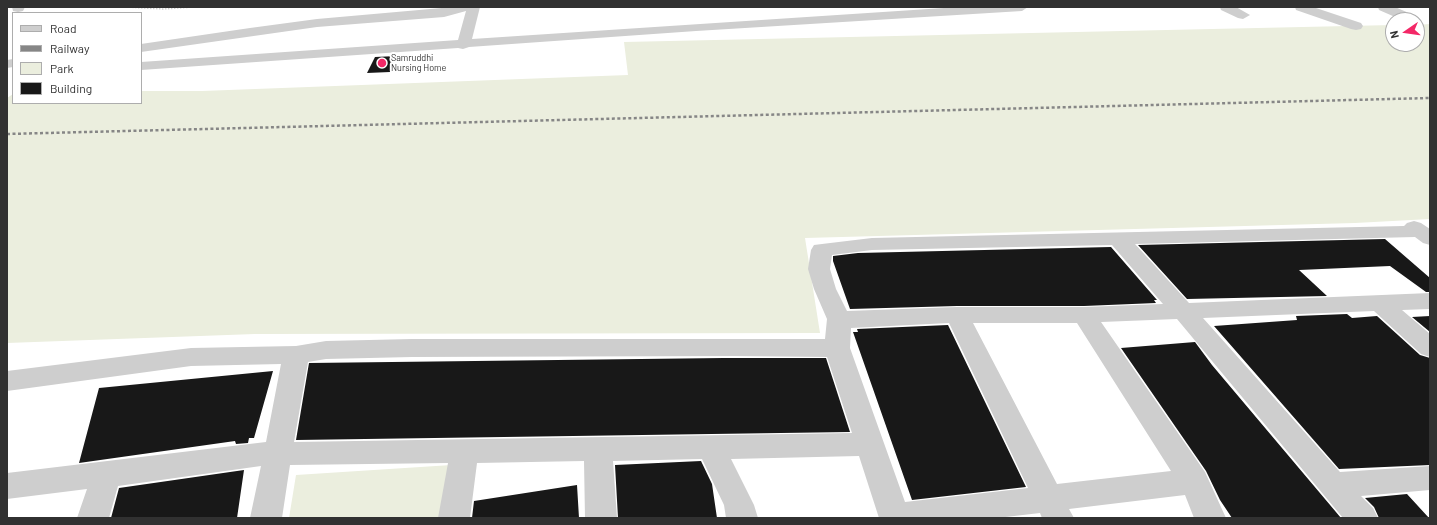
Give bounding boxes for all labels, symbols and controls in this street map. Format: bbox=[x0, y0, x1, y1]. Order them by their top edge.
legend bbox=[12, 12, 142, 104]
north arrow bbox=[1385, 12, 1425, 52]
text: Road bbox=[50, 21, 77, 35]
text: N bbox=[1387, 30, 1401, 40]
text: Railway bbox=[50, 41, 89, 55]
place label: Samruddhi Nursing Home bbox=[391, 53, 446, 74]
marker: Samruddhi Nursing Home bbox=[376, 57, 388, 69]
text: Park bbox=[50, 61, 74, 75]
text: Building bbox=[50, 81, 92, 95]

